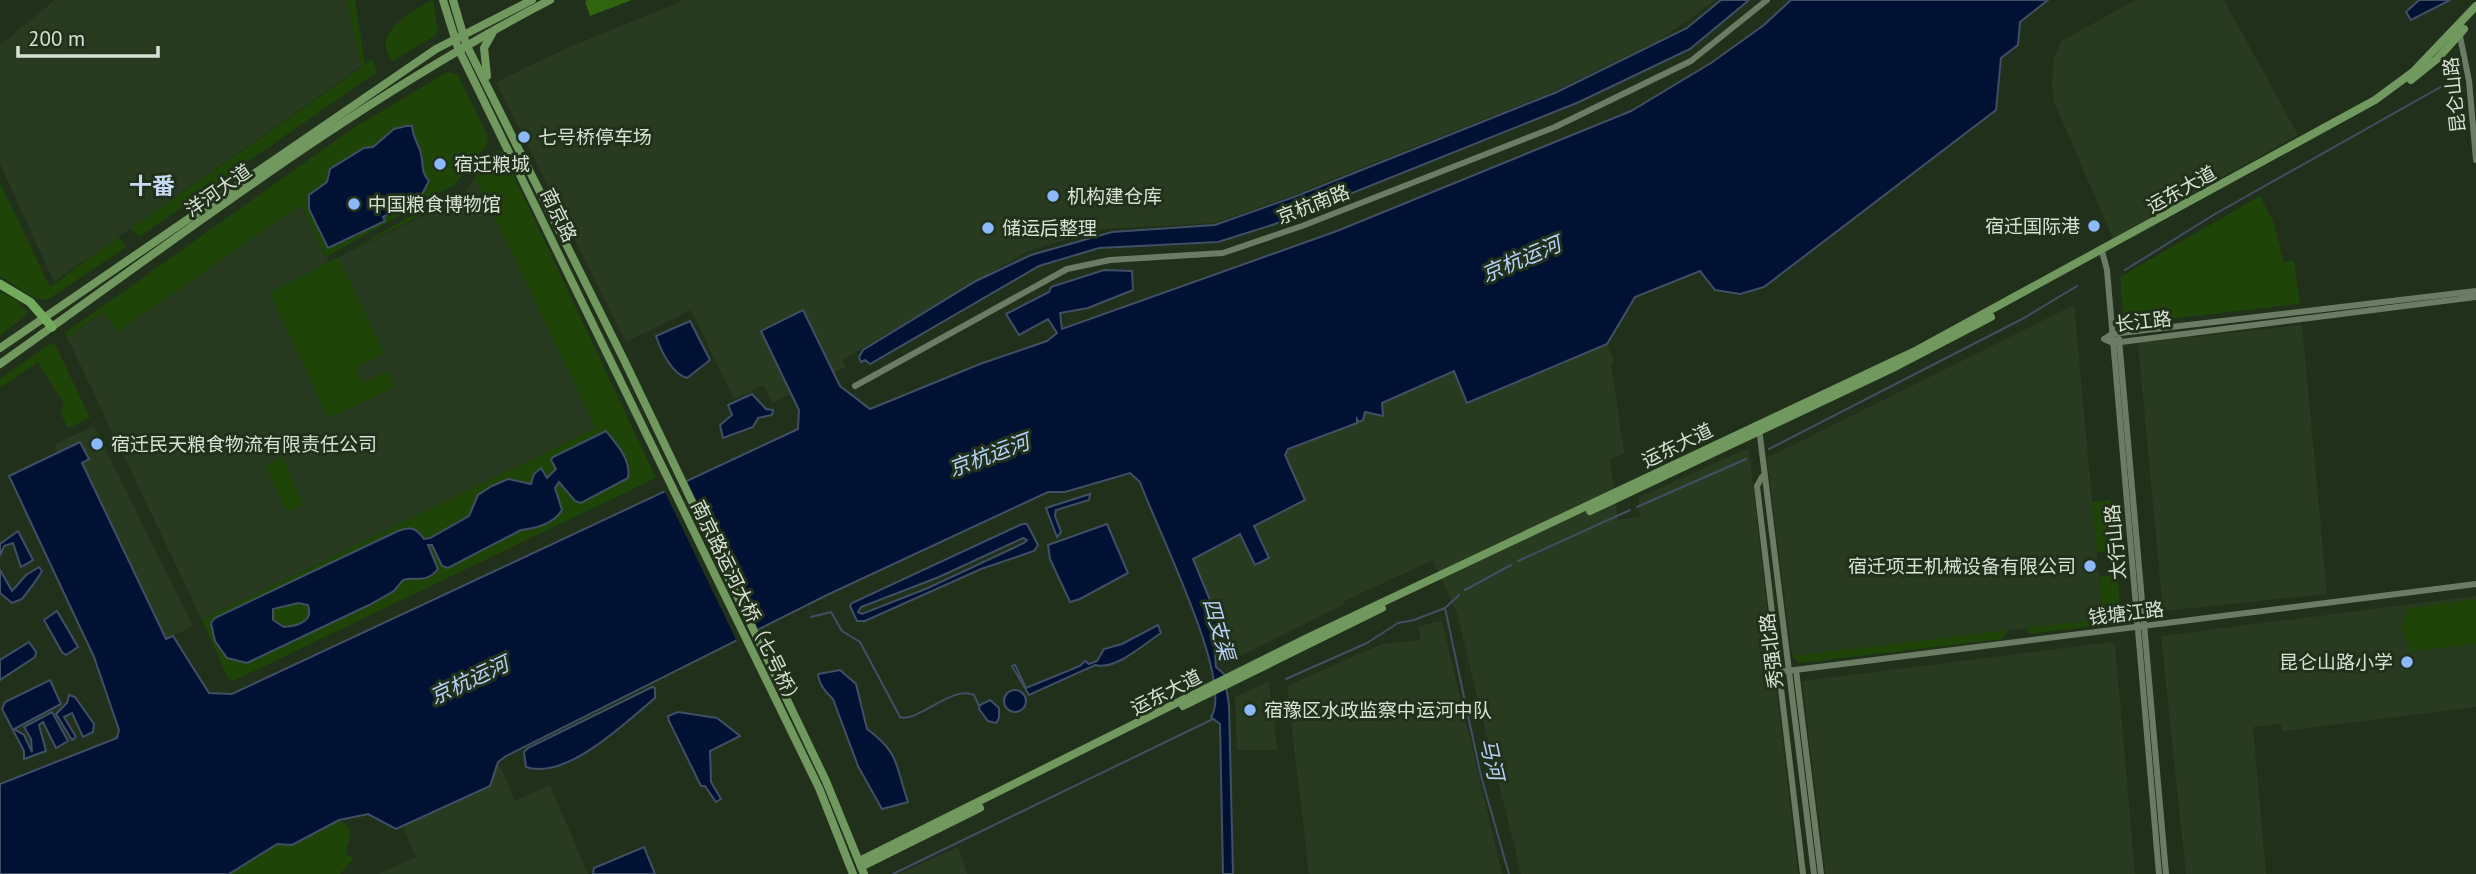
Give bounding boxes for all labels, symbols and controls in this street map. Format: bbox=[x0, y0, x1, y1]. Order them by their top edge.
scale bar bbox=[18, 14, 158, 58]
text: 200 m bbox=[28, 25, 85, 52]
street label: 昆仑山路 bbox=[2438, 56, 2470, 134]
place label: 七号桥停车场 bbox=[538, 125, 652, 149]
marker: 七号桥停车场 bbox=[516, 129, 532, 145]
place label: 宿迁粮城 bbox=[454, 152, 530, 176]
marker: 宿迁粮城 bbox=[432, 156, 448, 172]
street label: 洋河大道 bbox=[180, 158, 256, 222]
street label: 运东大道 bbox=[2142, 160, 2220, 218]
district label: 十番 bbox=[129, 171, 175, 200]
street label: 京杭南路 bbox=[1273, 179, 1353, 229]
street label: 南京路 bbox=[536, 184, 582, 246]
place label: 机构建仓库 bbox=[1067, 184, 1162, 208]
marker: 机构建仓库 bbox=[1045, 188, 1061, 204]
place label: 中国粮食博物馆 bbox=[368, 192, 501, 216]
marker: 中国粮食博物馆 bbox=[346, 196, 362, 212]
place label: 宿迁国际港 bbox=[1985, 214, 2080, 238]
place label: 储运后整理 bbox=[1002, 216, 1097, 240]
marker: 宿迁国际港 bbox=[2086, 218, 2102, 234]
marker: 储运后整理 bbox=[980, 220, 996, 236]
water label: 京杭运河 bbox=[1477, 229, 1569, 288]
street label: 长江路 bbox=[2113, 306, 2173, 336]
street label: 运东大道 bbox=[1638, 418, 1716, 472]
water label: 京杭运河 bbox=[945, 427, 1037, 482]
place label: 宿迁民天粮食物流有限责任公司 bbox=[111, 432, 377, 456]
marker: 宿迁民天粮食物流有限责任公司 bbox=[89, 436, 105, 452]
street label: 南京路运河大桥（七号桥） bbox=[686, 496, 808, 712]
street label: 太行山路 bbox=[2100, 503, 2130, 581]
place label: 宿迁项王机械设备有限公司 bbox=[1848, 554, 2076, 578]
marker: 宿迁项王机械设备有限公司 bbox=[2082, 558, 2098, 574]
water label: 四支渠 bbox=[1197, 595, 1241, 666]
street label: 钱塘江路 bbox=[2087, 596, 2165, 630]
street label: 秀强北路 bbox=[1754, 612, 1788, 690]
water label: 京杭运河 bbox=[425, 648, 516, 710]
place label: 昆仑山路小学 bbox=[2279, 650, 2393, 674]
marker: 昆仑山路小学 bbox=[2399, 654, 2415, 670]
street label: 运东大道 bbox=[1127, 664, 1205, 720]
place label: 宿豫区水政监察中运河中队 bbox=[1264, 698, 1492, 722]
marker: 宿豫区水政监察中运河中队 bbox=[1242, 702, 1258, 718]
water label: 马河 bbox=[1474, 736, 1511, 786]

